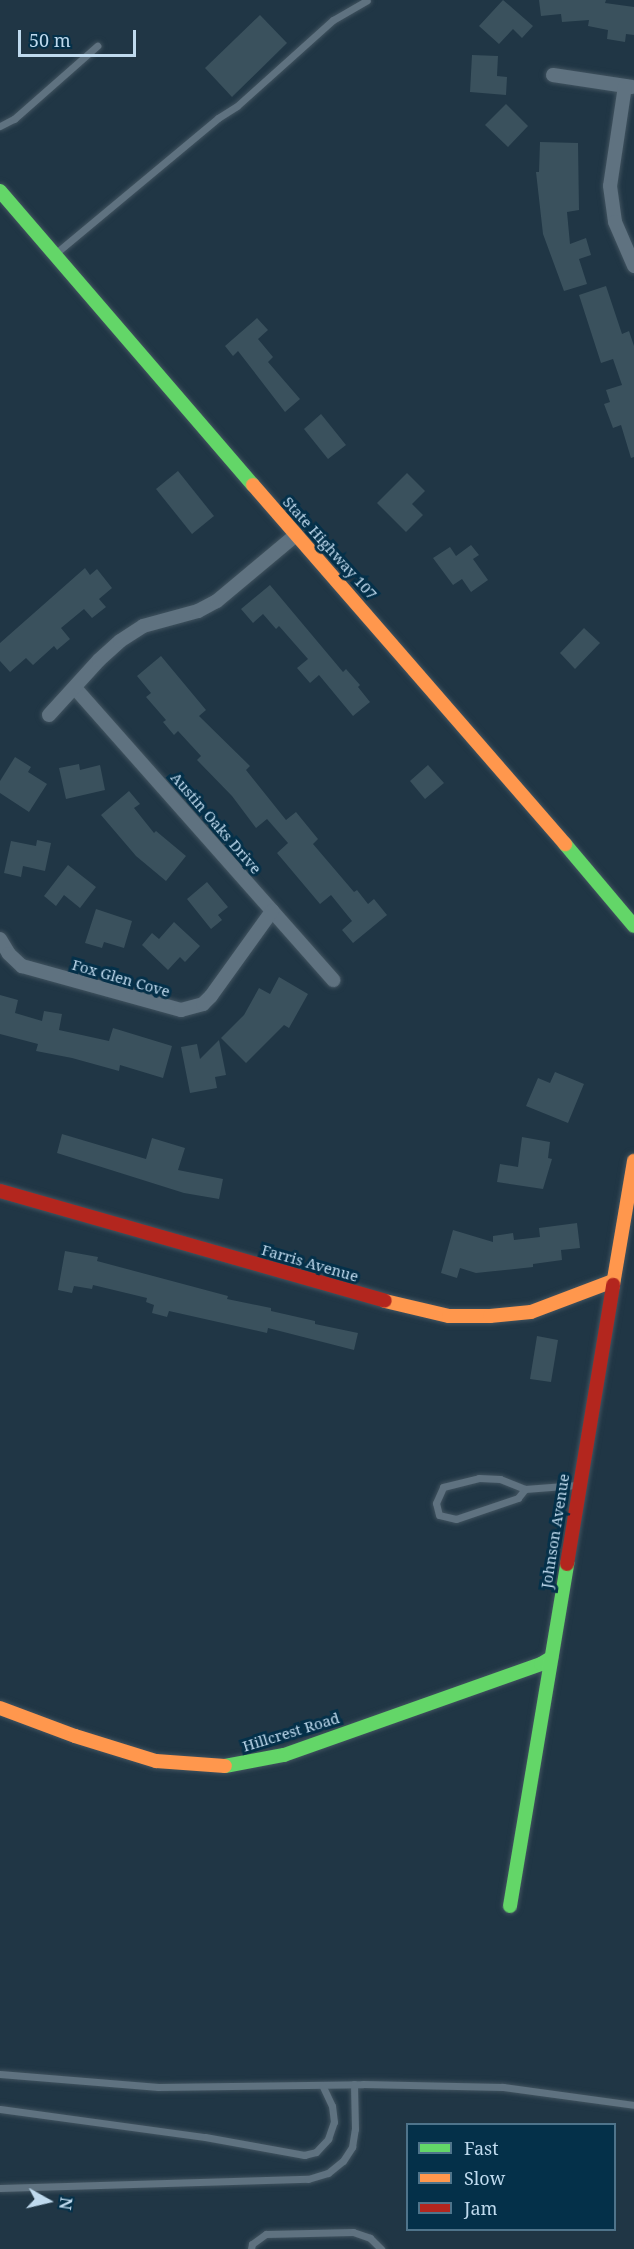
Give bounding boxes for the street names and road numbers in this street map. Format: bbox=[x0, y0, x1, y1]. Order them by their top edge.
street label: State Highway 107 bbox=[279, 493, 381, 603]
street label: Austin Oaks Drive bbox=[167, 769, 265, 877]
street label: Fox Glen Cove bbox=[70, 955, 172, 1001]
street label: Farris Avenue bbox=[260, 1241, 360, 1285]
street label: Johnson Avenue bbox=[537, 1472, 573, 1590]
street label: Hillcrest Road bbox=[240, 1709, 342, 1755]

